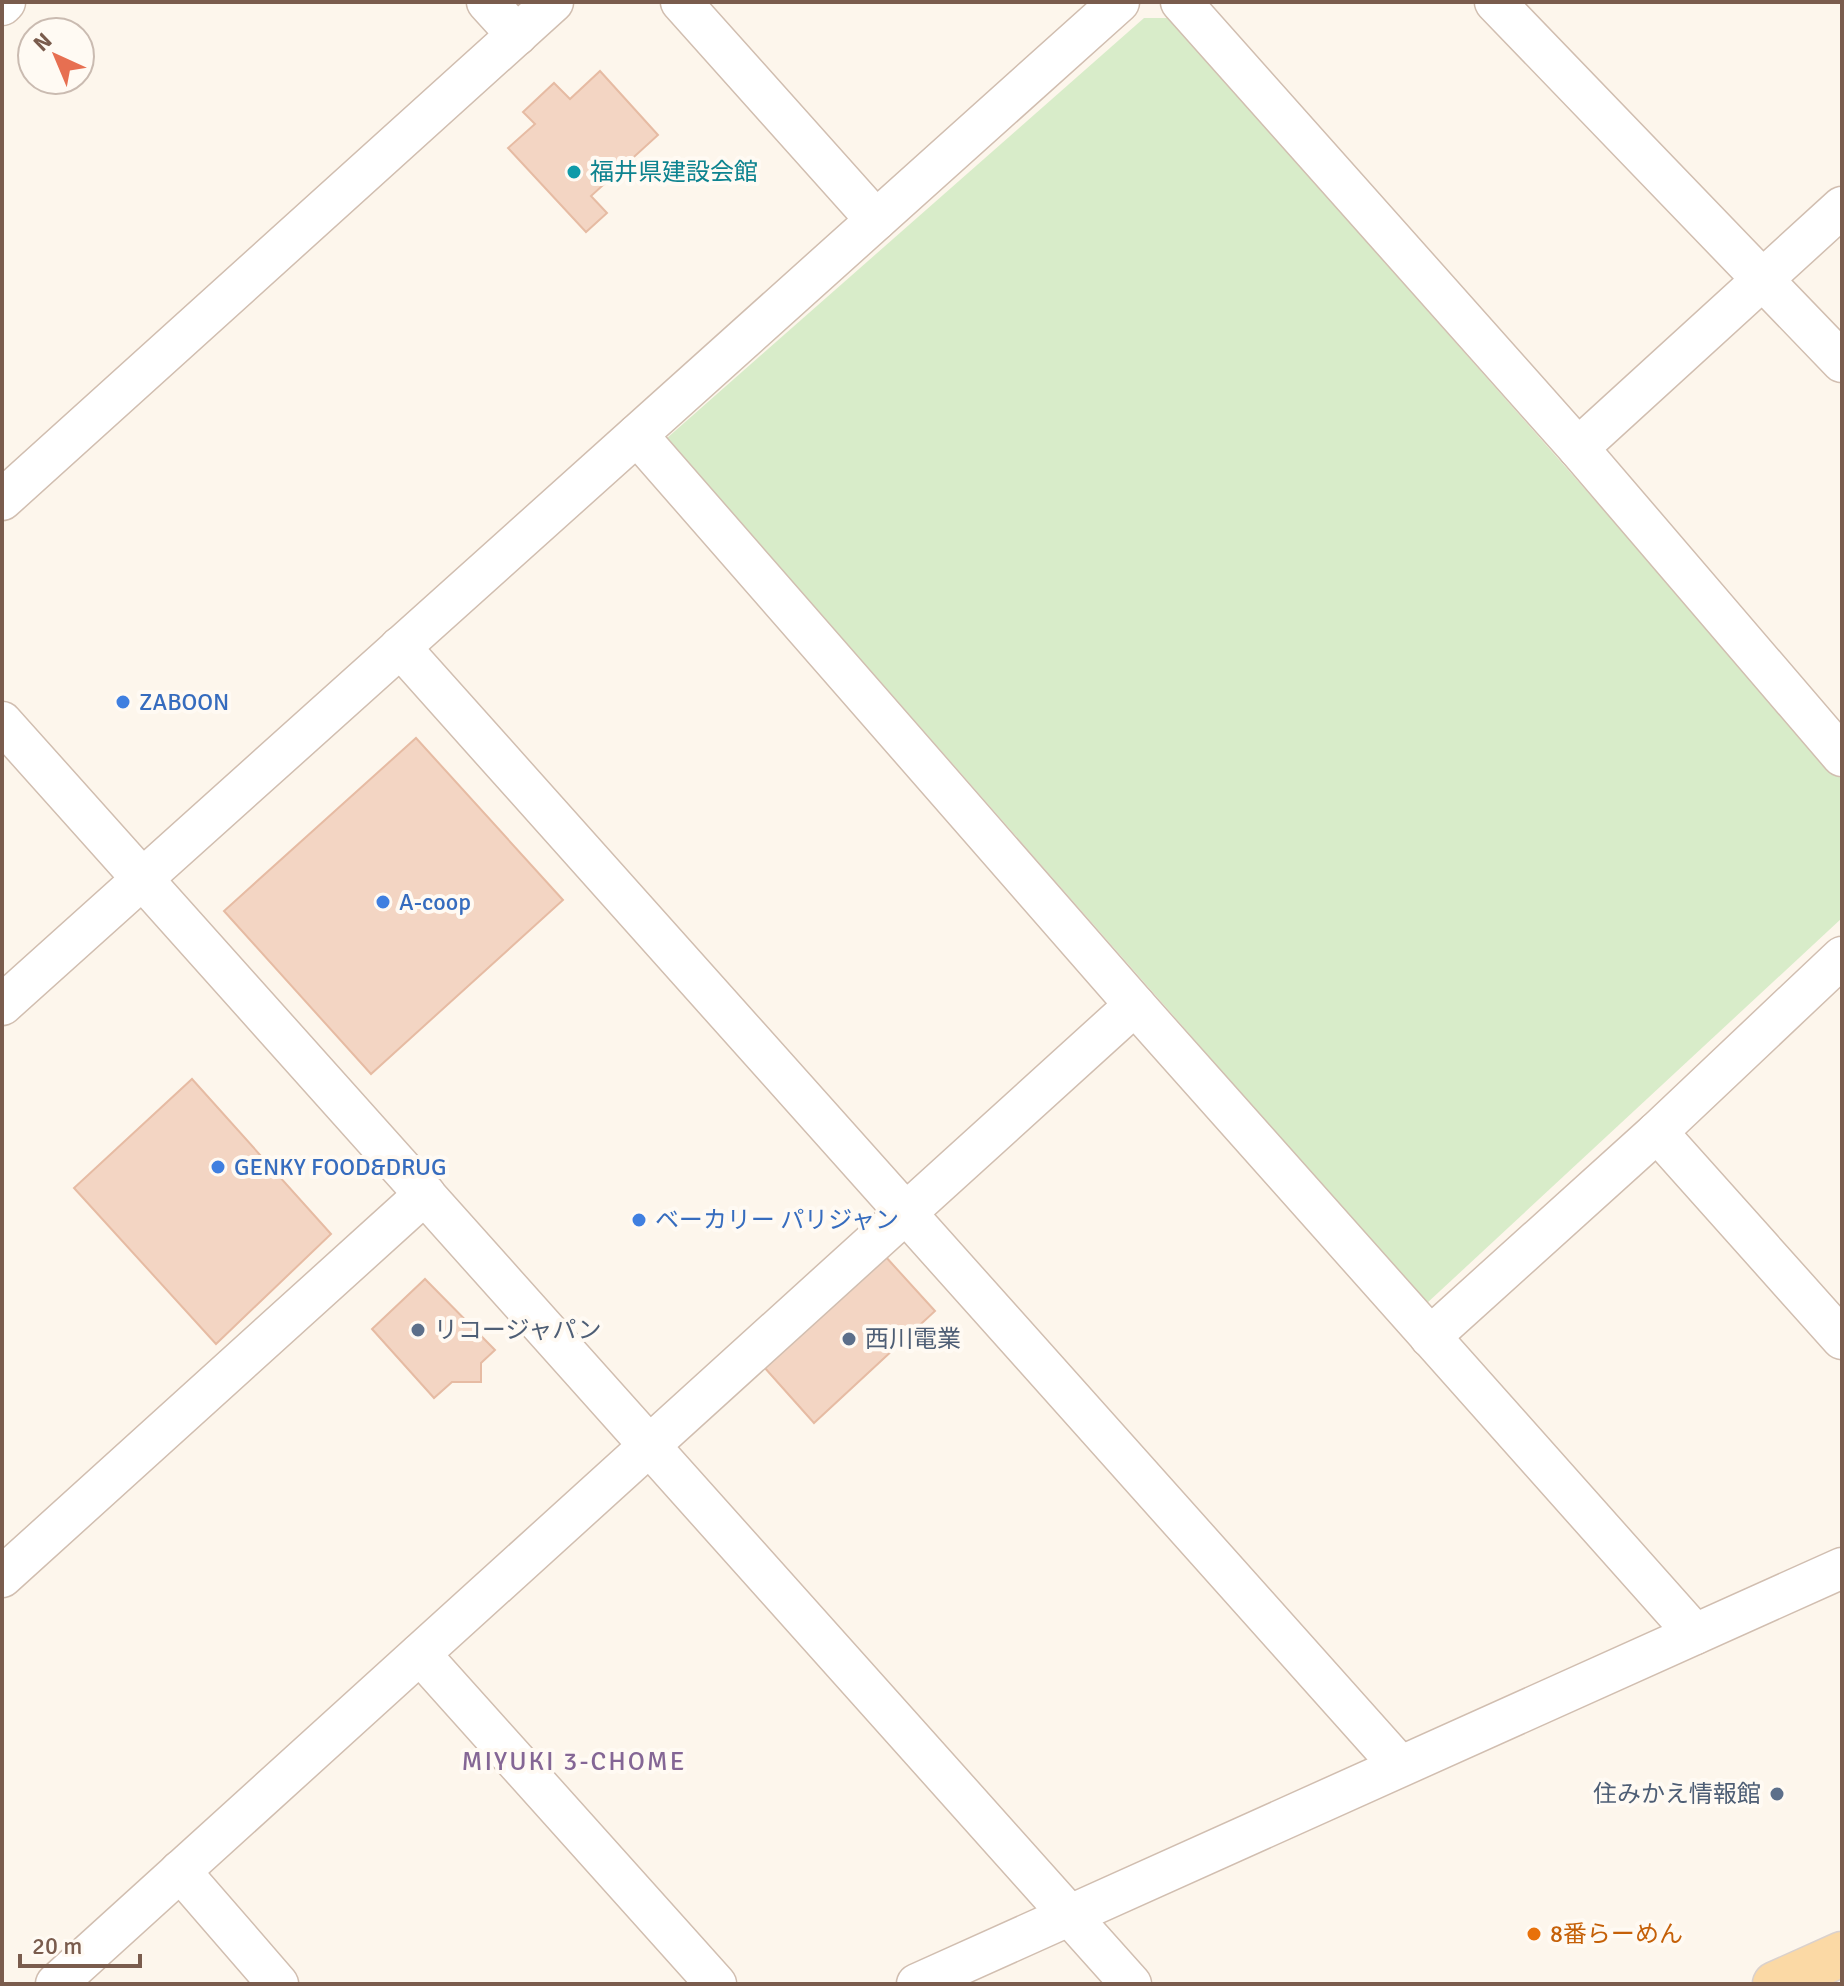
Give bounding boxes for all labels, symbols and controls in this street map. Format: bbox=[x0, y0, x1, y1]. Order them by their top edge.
north arrow bbox=[16, 16, 96, 96]
text: N bbox=[28, 27, 57, 57]
place label: 福井県建設会館 bbox=[590, 157, 758, 187]
marker: 福井県建設会館 bbox=[565, 163, 583, 181]
place label: ZABOON bbox=[139, 687, 229, 717]
marker: ZABOON bbox=[114, 693, 132, 711]
place label: A-coop bbox=[399, 887, 471, 917]
marker: A-coop bbox=[374, 893, 392, 911]
place label: GENKY FOOD&DRUG bbox=[234, 1152, 446, 1182]
marker: GENKY FOOD&DRUG bbox=[209, 1158, 227, 1176]
place label: ベーカリー パリジャン bbox=[655, 1205, 899, 1235]
marker: ベーカリー パリジャン bbox=[630, 1211, 648, 1229]
place label: リコージャパン bbox=[434, 1315, 602, 1345]
marker: リコージャパン bbox=[409, 1321, 427, 1339]
place label: 西川電業 bbox=[865, 1324, 961, 1354]
marker: 西川電業 bbox=[840, 1330, 858, 1348]
district label: MIYUKI 3-CHOME bbox=[461, 1746, 687, 1778]
place label: 住みかえ情報館 bbox=[1593, 1779, 1761, 1809]
marker: 住みかえ情報館 bbox=[1768, 1785, 1786, 1803]
scale bar bbox=[20, 1918, 140, 1968]
place label: 8番らーめん bbox=[1550, 1919, 1683, 1949]
marker: 8番らーめん bbox=[1525, 1925, 1543, 1943]
text: 20 m bbox=[32, 1931, 82, 1961]

